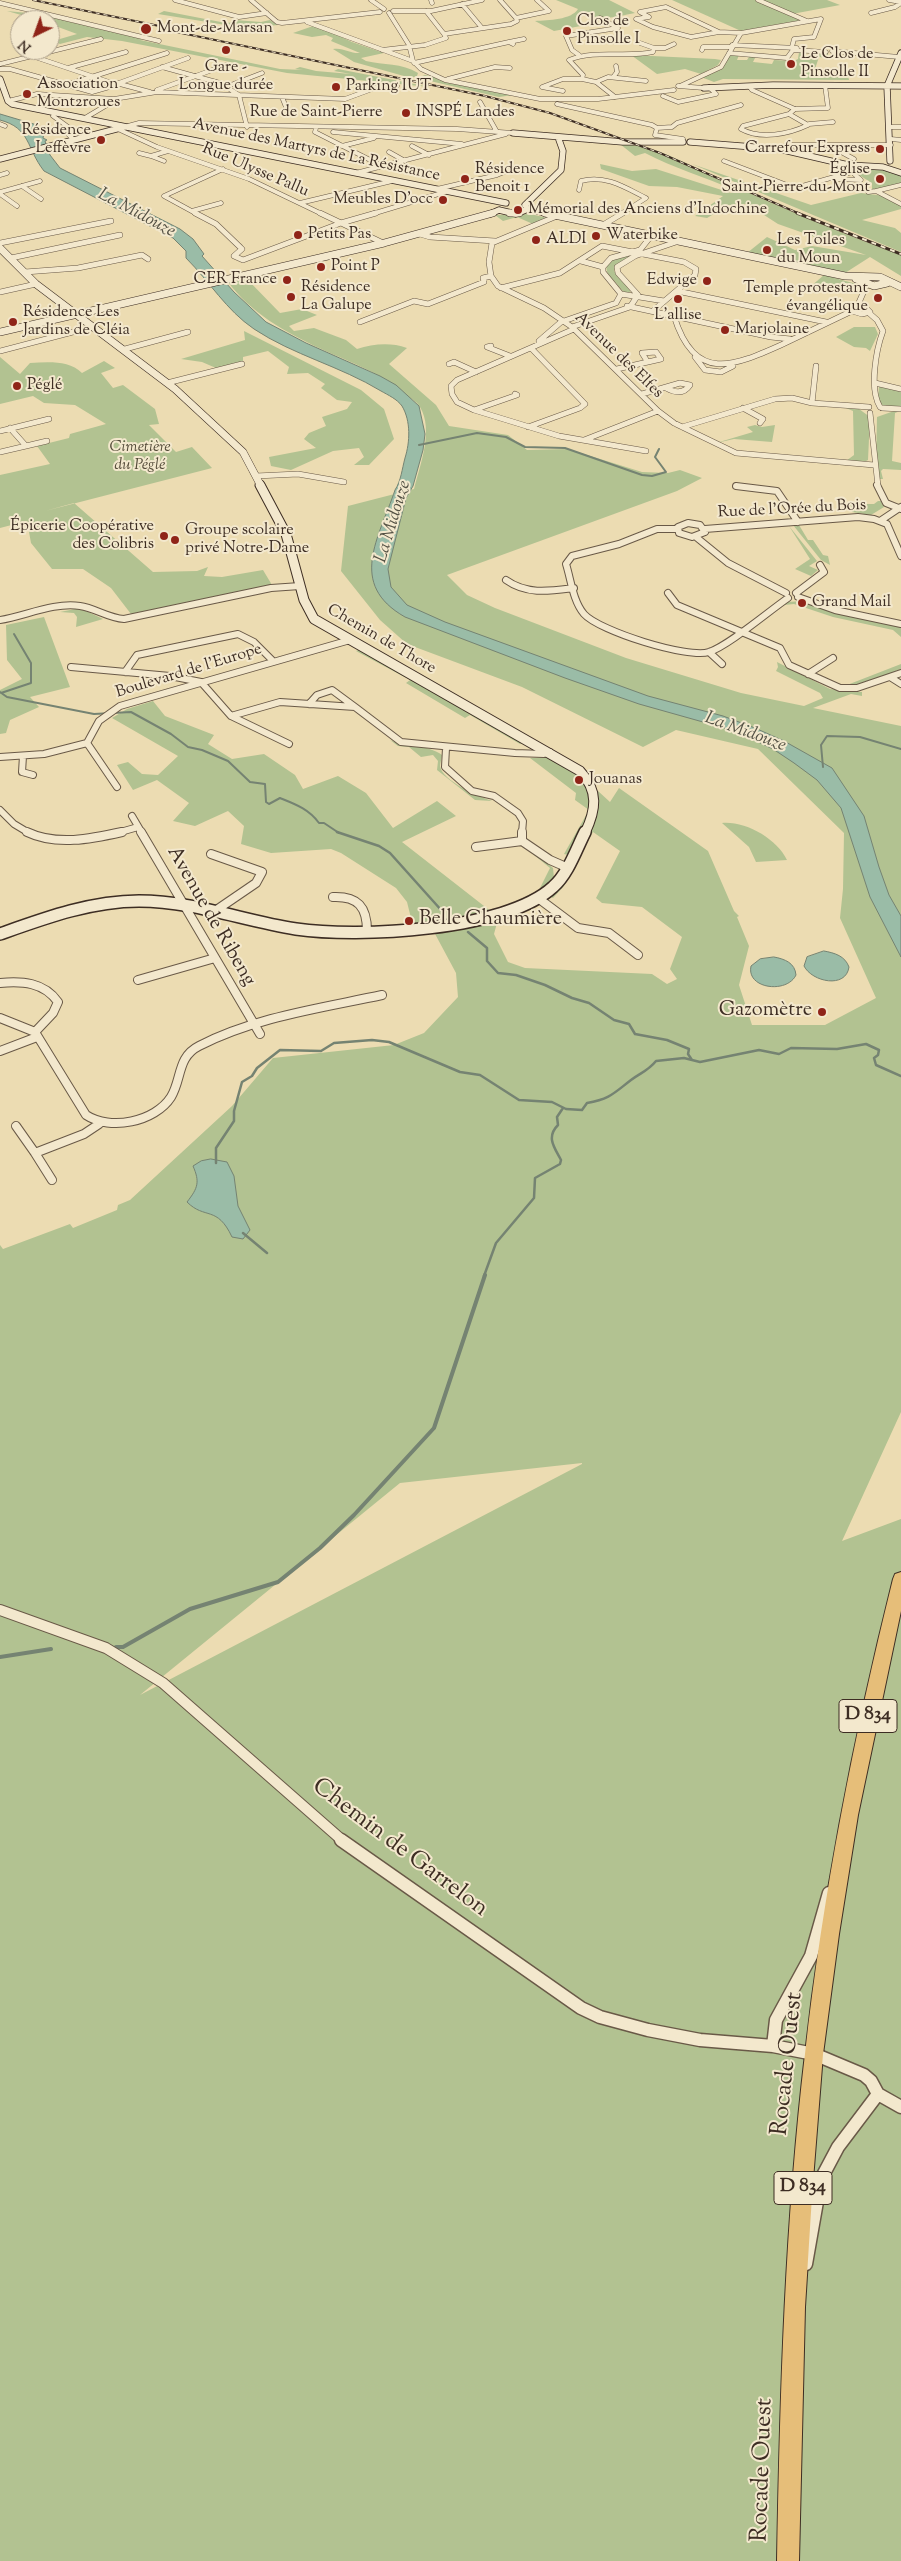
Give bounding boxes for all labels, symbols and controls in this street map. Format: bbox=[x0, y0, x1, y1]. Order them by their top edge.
north arrow bbox=[10, 10, 60, 60]
place label: Clos de Pinsolle I bbox=[577, 12, 640, 50]
place label: Mont-de-Marsan bbox=[157, 19, 273, 39]
marker: Mont-de-Marsan bbox=[139, 22, 153, 36]
marker: Clos de Pinsolle I bbox=[561, 25, 573, 37]
text: N bbox=[15, 34, 36, 57]
marker: Gare - Longue durée bbox=[220, 44, 232, 56]
place label: Le Clos de Pinsolle II bbox=[801, 45, 874, 83]
place label: Gare - Longue durée bbox=[179, 58, 273, 96]
marker: Le Clos de Pinsolle II bbox=[785, 58, 797, 70]
place label: Association Mont2roues bbox=[37, 75, 120, 113]
place label: Parking IUT bbox=[346, 77, 431, 97]
marker: Parking IUT bbox=[330, 81, 342, 93]
marker: Association Mont2roues bbox=[21, 88, 33, 100]
street label: Rue de Saint-Pierre bbox=[250, 103, 382, 123]
place label: INSPÉ Landes bbox=[416, 103, 515, 123]
marker: INSPÉ Landes bbox=[400, 107, 412, 119]
street label: Avenue des Martyrs de La Résistance bbox=[191, 115, 441, 187]
place label: Résidence Leffèvre bbox=[21, 121, 91, 159]
marker: Résidence Leffèvre bbox=[95, 134, 107, 146]
place label: Carrefour Express bbox=[745, 139, 870, 159]
street label: Rue Ulysse Pallu bbox=[199, 140, 311, 202]
marker: Carrefour Express bbox=[874, 143, 886, 155]
place label: Résidence Benoit 1 bbox=[475, 160, 545, 198]
place label: Église Saint-Pierre-du-Mont bbox=[721, 160, 870, 198]
marker: Résidence Benoit 1 bbox=[459, 173, 471, 185]
marker: Église Saint-Pierre-du-Mont bbox=[874, 173, 886, 185]
water label: La Midouze bbox=[93, 185, 179, 243]
place label: Meubles D'occ bbox=[333, 190, 433, 210]
marker: Meubles D'occ bbox=[437, 194, 449, 206]
place label: Mémorial des Anciens d'Indochine bbox=[528, 200, 767, 220]
marker: Mémorial des Anciens d'Indochine bbox=[512, 204, 524, 216]
place label: Petits Pas bbox=[308, 225, 371, 245]
place label: Waterbike bbox=[606, 226, 678, 246]
marker: Petits Pas bbox=[292, 229, 304, 241]
place label: ALDI bbox=[546, 230, 587, 250]
marker: Waterbike bbox=[590, 230, 602, 242]
place label: Les Toiles du Moun bbox=[777, 231, 845, 269]
marker: ALDI bbox=[530, 234, 542, 246]
marker: Les Toiles du Moun bbox=[761, 244, 773, 256]
place label: Point P bbox=[331, 257, 380, 277]
marker: Point P bbox=[315, 261, 327, 273]
place label: CER France bbox=[194, 270, 277, 290]
place label: Edwige bbox=[647, 271, 697, 291]
marker: CER France bbox=[281, 274, 293, 286]
marker: Edwige bbox=[701, 275, 713, 287]
place label: Résidence La Galupe bbox=[301, 278, 372, 316]
place label: Temple protestant évangélique bbox=[743, 279, 868, 317]
marker: Résidence La Galupe bbox=[285, 291, 297, 303]
marker: Temple protestant évangélique bbox=[872, 292, 884, 304]
marker: L'allise bbox=[672, 293, 684, 305]
place label: Résidence Les Jardins de Cléia bbox=[23, 303, 130, 341]
place label: L'allise bbox=[654, 306, 702, 326]
street label: Avenue des Elfes bbox=[570, 309, 666, 403]
marker: Résidence Les Jardins de Cléia bbox=[7, 316, 19, 328]
place label: Marjolaine bbox=[735, 320, 809, 340]
marker: Marjolaine bbox=[719, 324, 731, 336]
place label: Péglé bbox=[27, 376, 62, 396]
marker: Péglé bbox=[11, 380, 23, 392]
park label: Cimetière du Péglé bbox=[109, 438, 171, 476]
water label: La Midouze bbox=[371, 478, 417, 566]
street label: Rue de l'Orée du Bois bbox=[717, 497, 867, 523]
place label: Épicerie Coopérative des Colibris bbox=[10, 517, 154, 555]
place label: Groupe scolaire privé Notre-Dame bbox=[185, 521, 309, 559]
marker: Épicerie Coopérative des Colibris bbox=[158, 530, 170, 542]
marker: Groupe scolaire privé Notre-Dame bbox=[169, 534, 181, 546]
place label: Grand Mail bbox=[812, 593, 891, 613]
marker: Grand Mail bbox=[796, 597, 808, 609]
street label: Chemin de Thore bbox=[323, 601, 439, 679]
street label: Boulevard de l'Europe bbox=[114, 641, 264, 703]
water label: La Midouze bbox=[701, 708, 789, 758]
place label: Jouanas bbox=[589, 770, 642, 790]
marker: Jouanas bbox=[573, 774, 585, 786]
street label: Avenue de Ribeng bbox=[160, 843, 260, 991]
place label: Belle Chaumière bbox=[419, 909, 562, 933]
marker: Belle Chaumière bbox=[403, 915, 415, 927]
place label: Gazomètre bbox=[719, 1000, 812, 1024]
marker: Gazomètre bbox=[816, 1006, 828, 1018]
road number: D 834 bbox=[839, 1700, 897, 1732]
street label: Chemin de Garrelon bbox=[305, 1773, 493, 1925]
street label: Rocade Ouest bbox=[767, 1991, 811, 2137]
road number: D 834 bbox=[774, 2172, 832, 2204]
street label: Rocade Ouest bbox=[747, 2398, 781, 2542]

